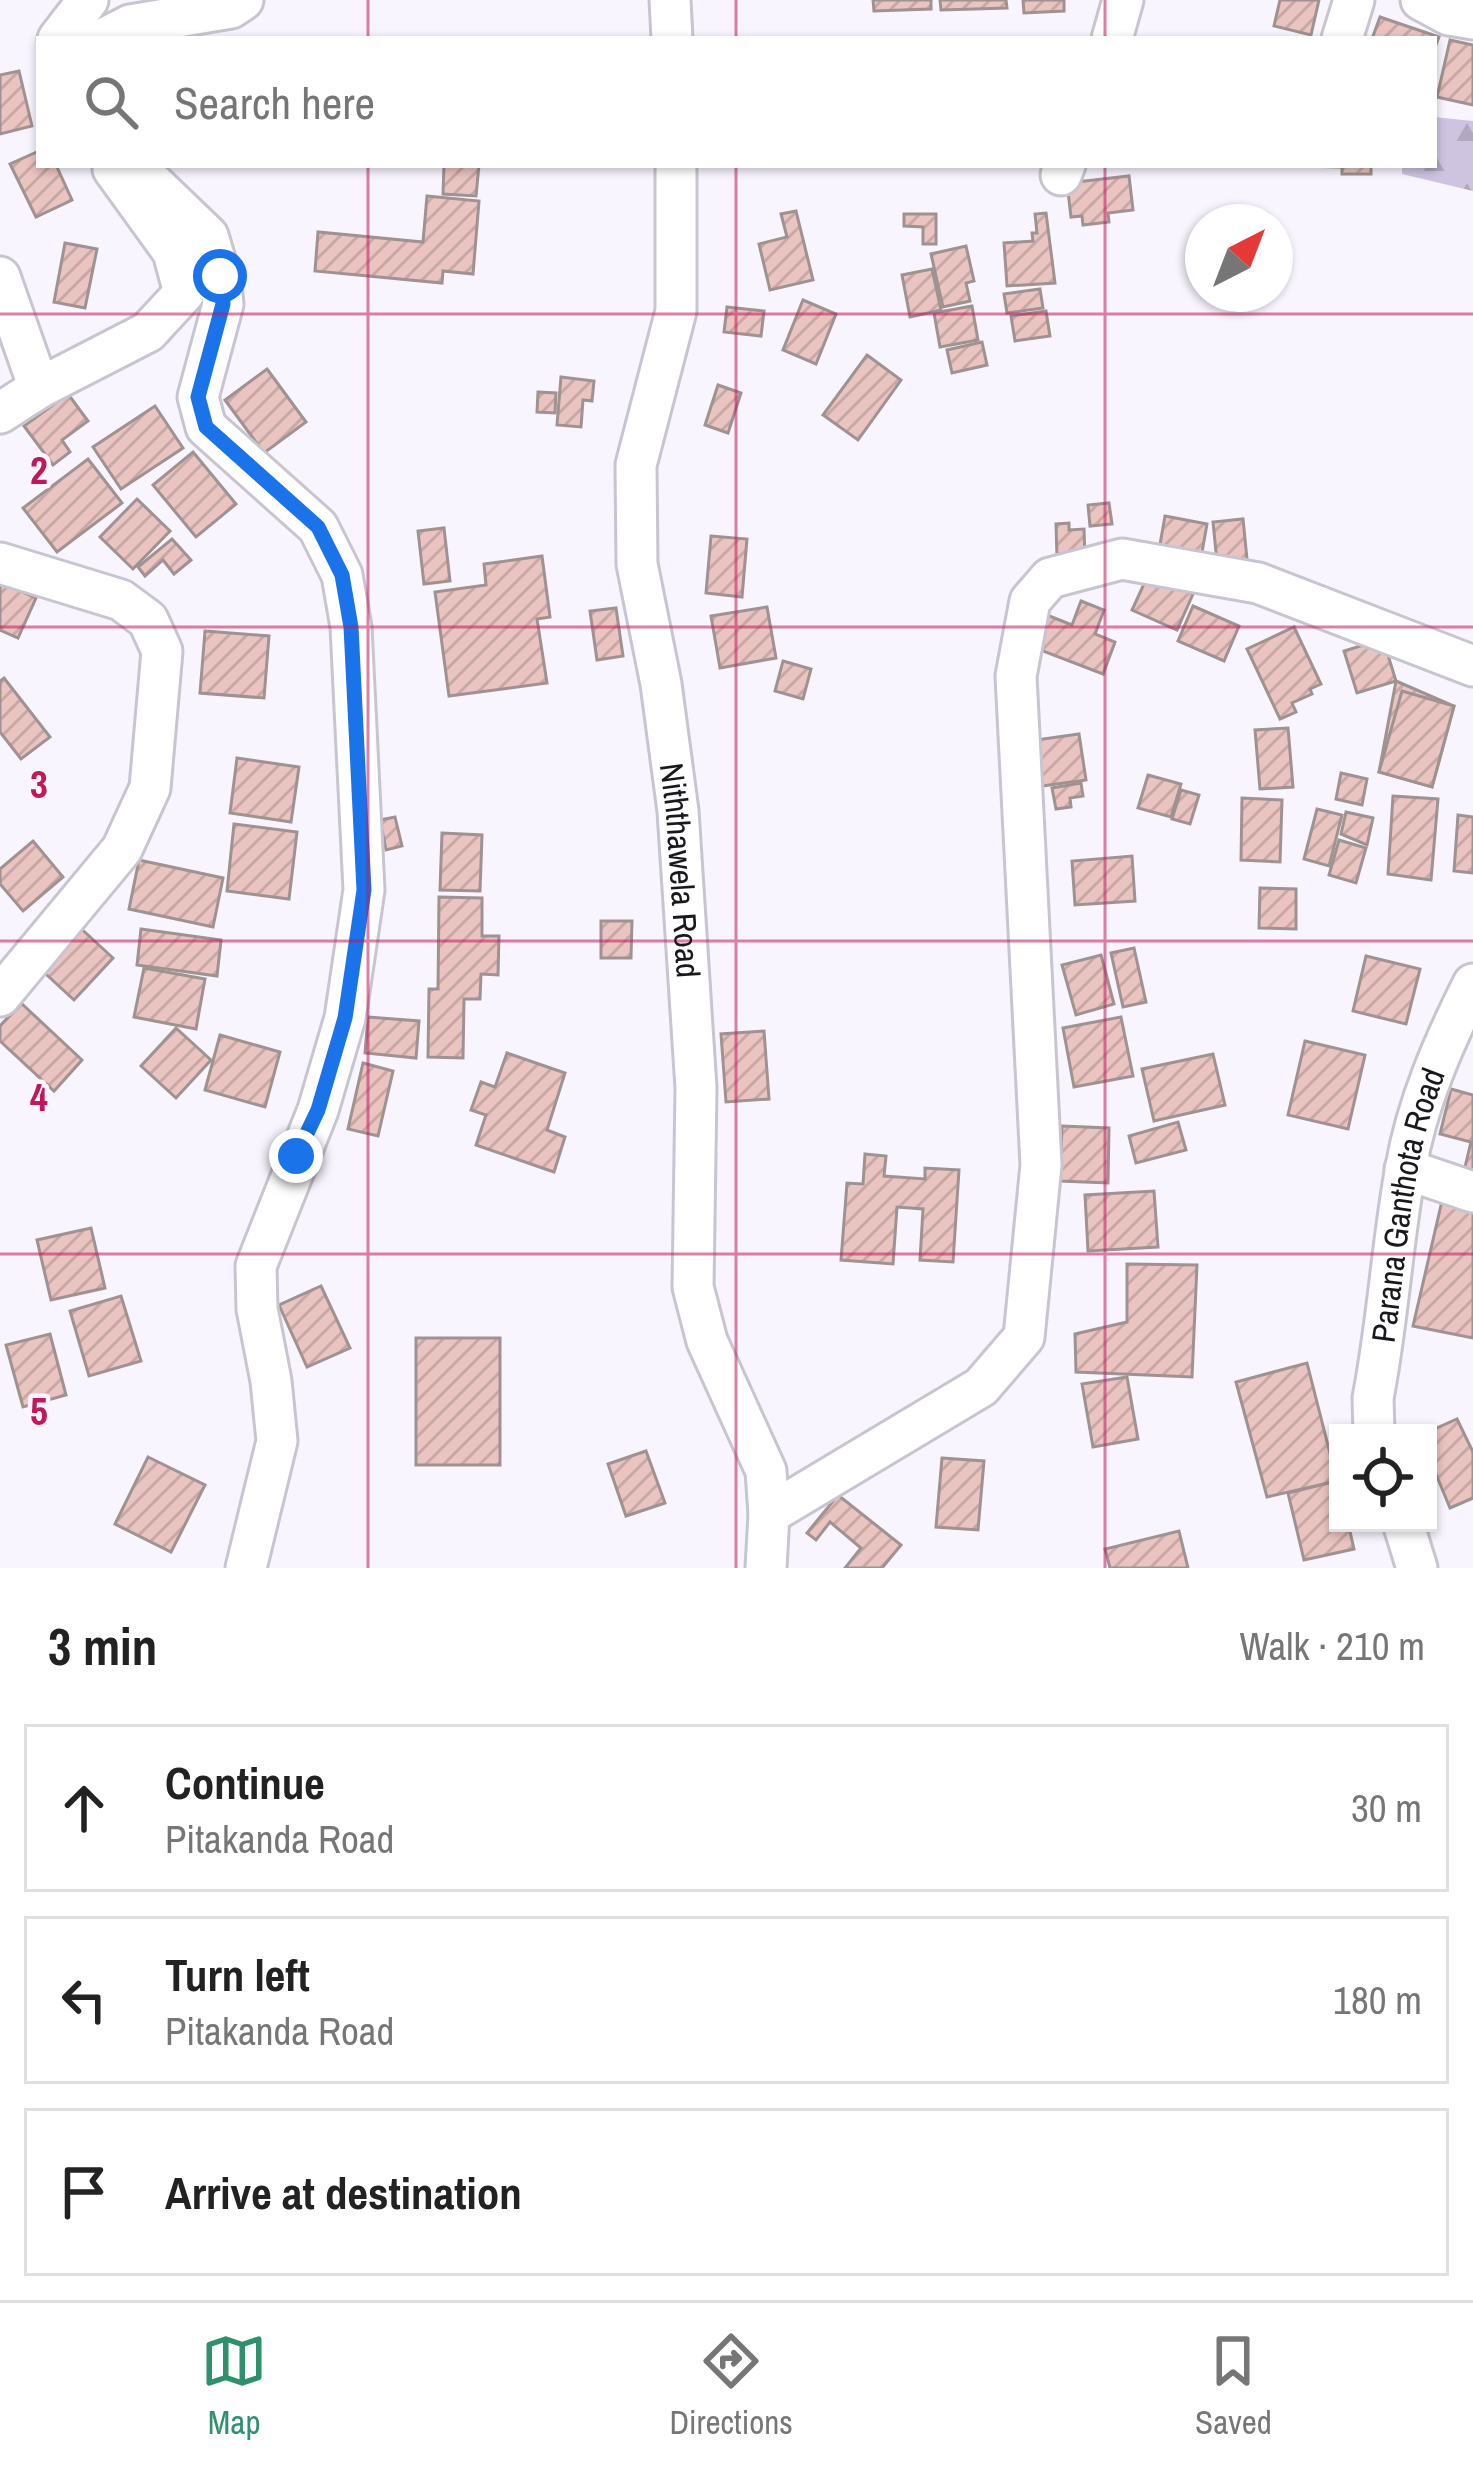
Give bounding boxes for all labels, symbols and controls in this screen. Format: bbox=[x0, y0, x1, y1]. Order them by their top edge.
search box bbox=[36, 36, 1437, 168]
icon: search bbox=[78, 69, 144, 135]
text: Search here bbox=[174, 72, 375, 133]
north arrow bbox=[1185, 204, 1293, 312]
route start bbox=[193, 249, 247, 303]
text: 2 bbox=[30, 444, 48, 496]
text: 3 bbox=[30, 758, 48, 810]
street label: Niththawela Road bbox=[650, 760, 711, 979]
street label: Parana Ganthota Road bbox=[1360, 1061, 1455, 1345]
text: 4 bbox=[30, 1071, 48, 1123]
route end bbox=[269, 1129, 323, 1183]
text: 5 bbox=[30, 1385, 48, 1437]
map controls bbox=[1329, 1424, 1437, 1532]
button: locate bbox=[1329, 1424, 1437, 1532]
text: 3 min bbox=[48, 1612, 157, 1681]
text: Walk · 210 m bbox=[1240, 1620, 1425, 1672]
text: Continue bbox=[165, 1752, 325, 1813]
icon: ahead bbox=[51, 1775, 117, 1841]
text: 30 m bbox=[1351, 1782, 1422, 1834]
text: Pitakanda Road bbox=[165, 1813, 394, 1865]
text: Turn left bbox=[165, 1944, 310, 2005]
icon: left bbox=[51, 1967, 117, 2033]
text: 180 m bbox=[1333, 1974, 1422, 2026]
text: Pitakanda Road bbox=[165, 2005, 394, 2057]
icon: arrive bbox=[51, 2159, 117, 2225]
text: Arrive at destination bbox=[165, 2162, 522, 2223]
tab: Map bbox=[201, 2328, 267, 2444]
tab: Directions bbox=[669, 2328, 793, 2444]
tab: Saved bbox=[1195, 2328, 1272, 2444]

